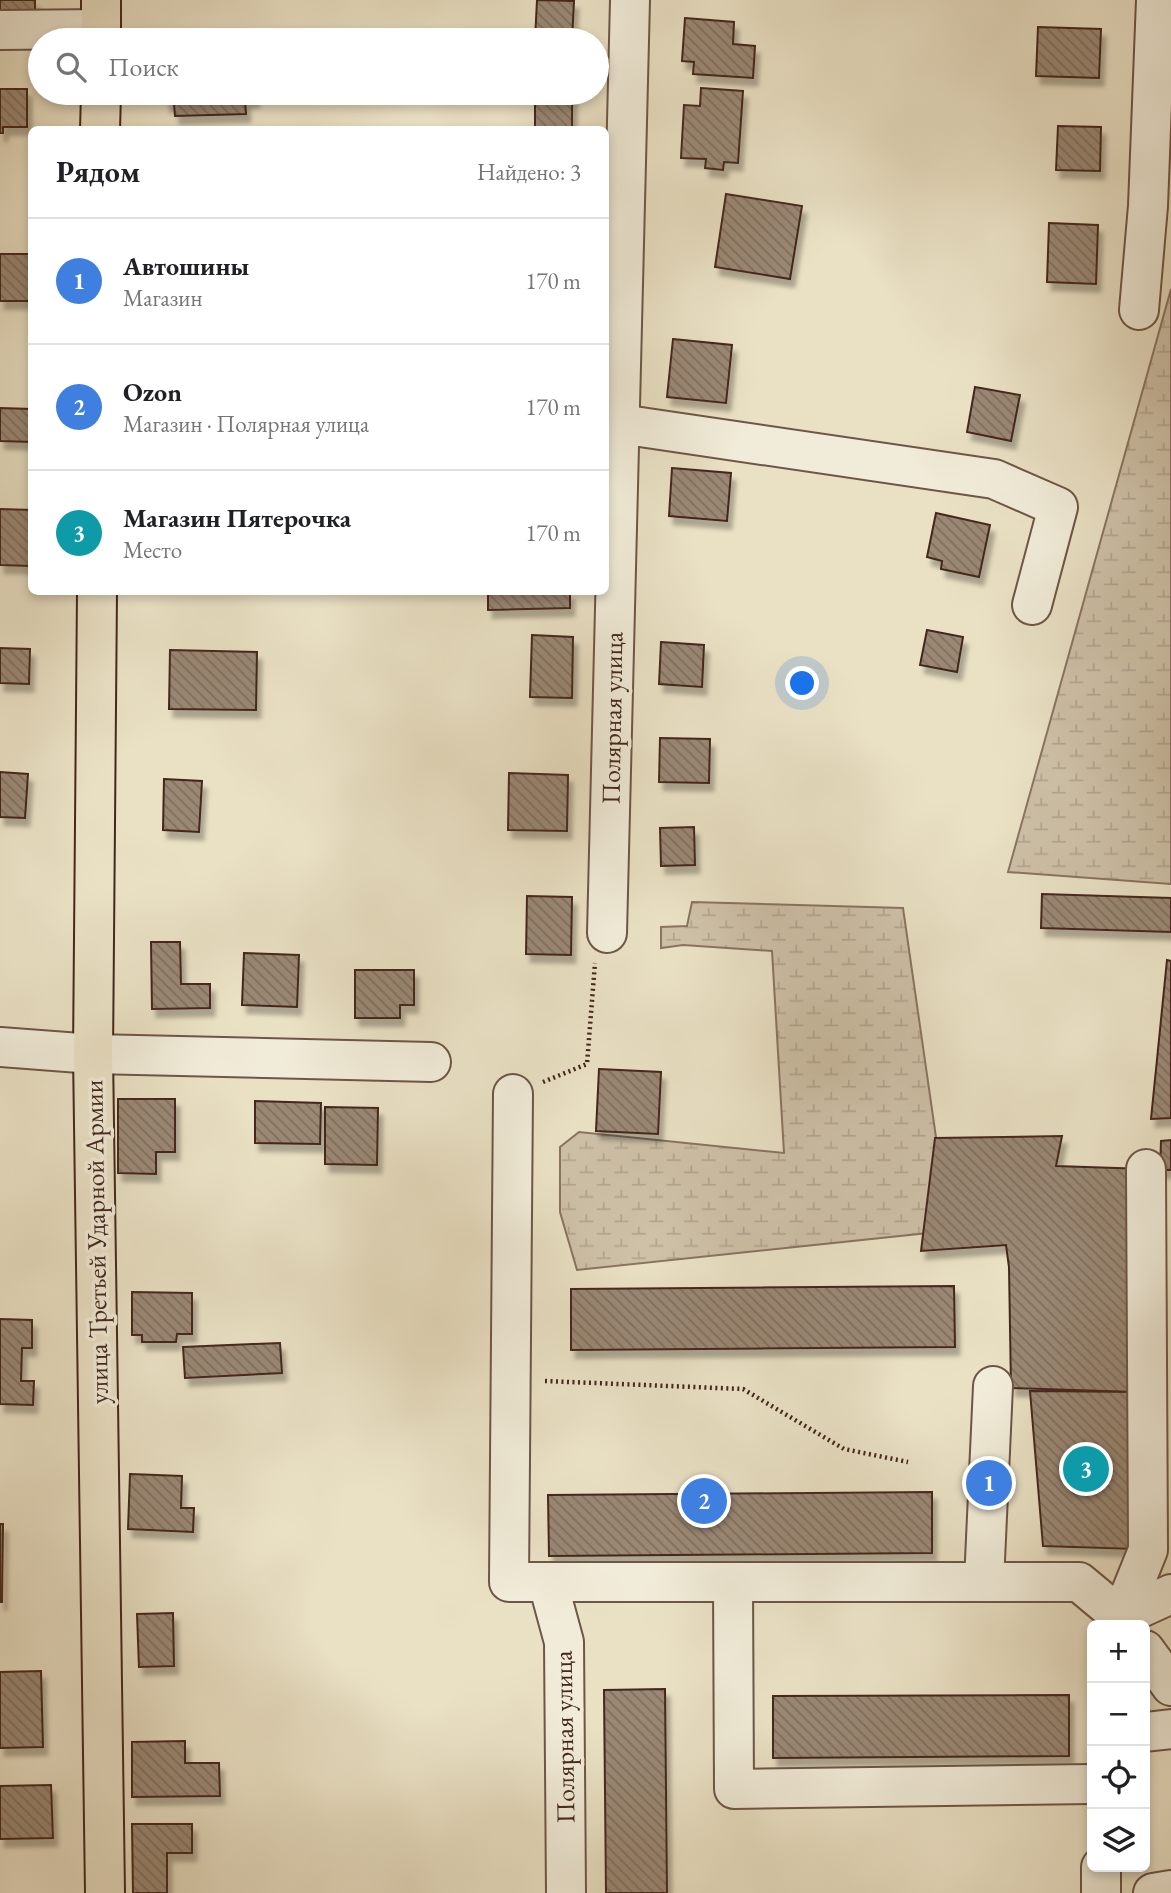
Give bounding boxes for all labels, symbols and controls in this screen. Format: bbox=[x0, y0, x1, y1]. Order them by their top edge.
search box bbox=[28, 28, 609, 105]
icon: search bbox=[52, 48, 90, 86]
text: Поиск bbox=[108, 50, 179, 84]
text: Рядом bbox=[56, 152, 140, 191]
text: Найдено: 3 bbox=[477, 157, 581, 187]
text: Автошины bbox=[123, 249, 249, 283]
text: 1 bbox=[73, 266, 85, 296]
text: 170 m bbox=[525, 266, 581, 296]
text: Магазин bbox=[123, 283, 202, 313]
text: Ozon bbox=[123, 375, 182, 409]
text: 2 bbox=[73, 392, 85, 422]
text: 170 m bbox=[525, 392, 581, 422]
text: Магазин · Полярная улица bbox=[123, 409, 369, 439]
text: Магазин Пятерочка bbox=[123, 501, 351, 535]
text: 3 bbox=[73, 518, 85, 548]
text: 170 m bbox=[525, 518, 581, 548]
text: Место bbox=[123, 535, 182, 565]
street label: Полярная улица bbox=[593, 631, 631, 805]
your location bbox=[785, 666, 819, 700]
street label: улица Третьей Ударной Армии bbox=[76, 1079, 116, 1405]
pin: 3 bbox=[1063, 1443, 1109, 1495]
pin: 1 bbox=[966, 1457, 1012, 1509]
pin: 2 bbox=[681, 1475, 727, 1527]
map controls bbox=[1087, 1620, 1150, 1872]
button: + bbox=[1087, 1620, 1150, 1683]
street label: Полярная улица bbox=[545, 1650, 583, 1824]
button: − bbox=[1087, 1683, 1150, 1746]
button: locate bbox=[1087, 1746, 1150, 1809]
button: layers bbox=[1087, 1809, 1150, 1872]

